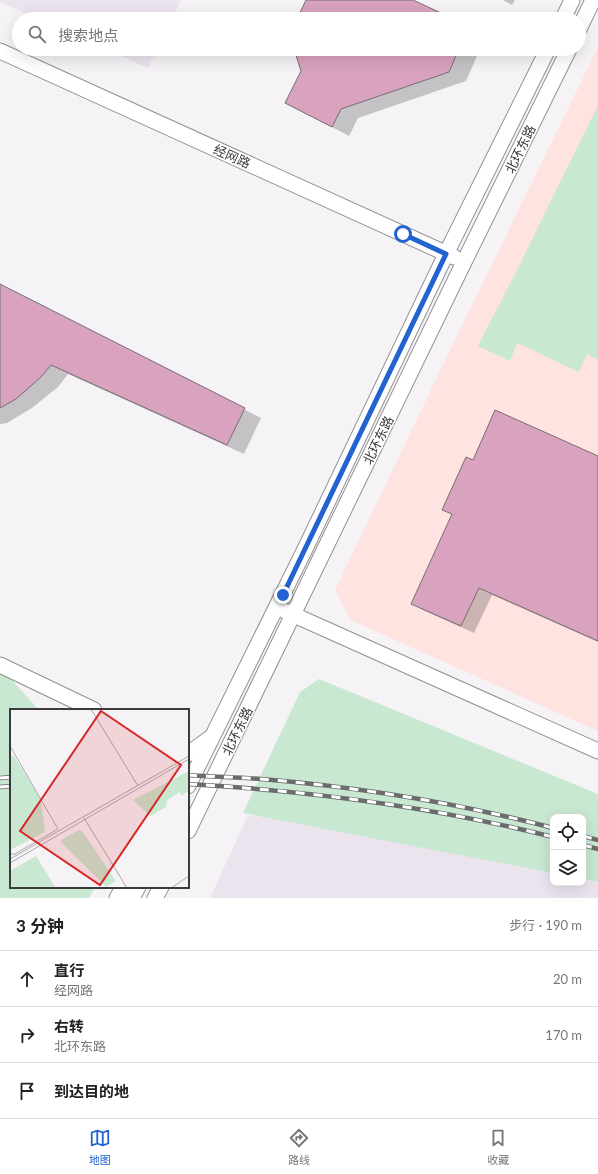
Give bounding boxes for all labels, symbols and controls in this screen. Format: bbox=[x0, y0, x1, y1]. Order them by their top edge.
search box bbox=[12, 12, 586, 56]
icon: search bbox=[26, 23, 48, 45]
text: 搜索地点 bbox=[58, 26, 118, 44]
street label: 北环东路 bbox=[501, 122, 539, 176]
street label: 经网路 bbox=[211, 141, 253, 171]
route start bbox=[394, 225, 412, 243]
street label: 北环东路 bbox=[359, 413, 397, 467]
route end bbox=[274, 586, 292, 604]
street label: 北环东路 bbox=[218, 704, 256, 758]
inset map bbox=[10, 709, 189, 888]
map controls bbox=[550, 814, 586, 886]
button: locate bbox=[550, 814, 586, 850]
button: layers bbox=[550, 850, 586, 886]
text: 3 分钟 bbox=[16, 915, 64, 936]
text: 步行 · 190 m bbox=[509, 917, 582, 933]
text: 直行 bbox=[54, 961, 84, 979]
icon: ahead bbox=[16, 968, 38, 990]
text: 20 m bbox=[553, 971, 582, 987]
text: 经网路 bbox=[54, 982, 93, 998]
text: 右转 bbox=[54, 1017, 84, 1035]
icon: right bbox=[16, 1024, 38, 1046]
text: 170 m bbox=[545, 1027, 582, 1043]
text: 北环东路 bbox=[54, 1038, 106, 1054]
icon: arrive bbox=[16, 1080, 38, 1102]
text: 到达目的地 bbox=[54, 1082, 129, 1100]
tab: 地图 bbox=[89, 1127, 111, 1167]
tab: 路线 bbox=[288, 1127, 310, 1167]
tab: 收藏 bbox=[487, 1127, 509, 1167]

